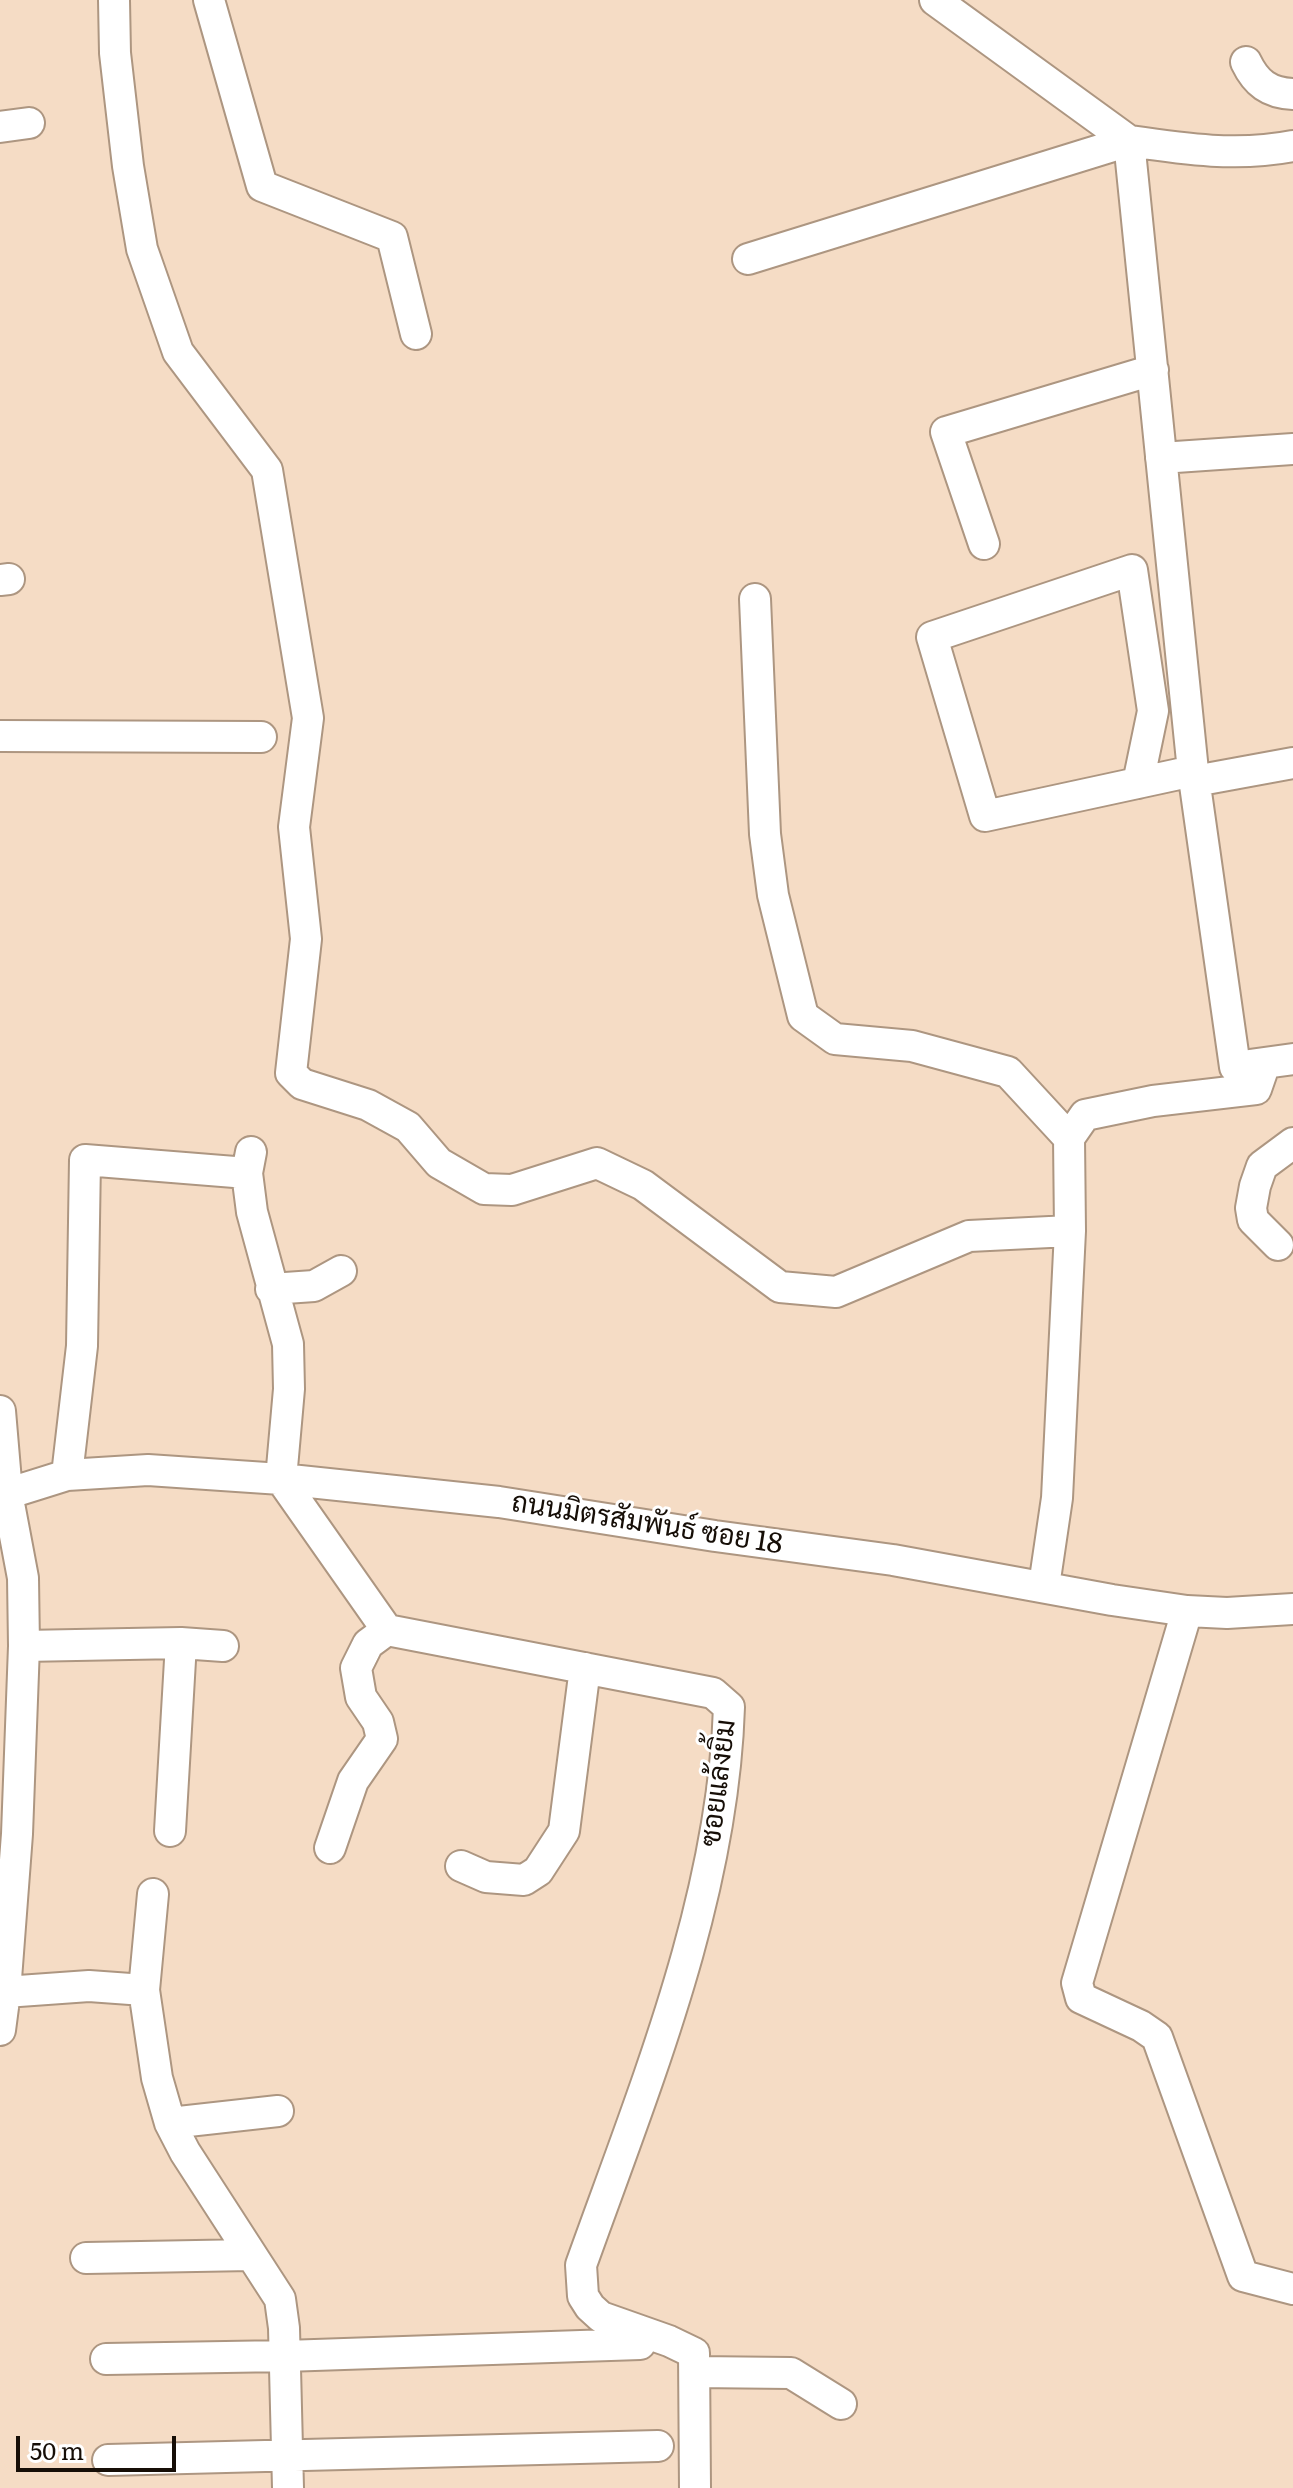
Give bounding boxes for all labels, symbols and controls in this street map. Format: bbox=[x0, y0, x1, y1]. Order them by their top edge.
street label: ถนนมิตรสัมพันธ์ ซอย 18 bbox=[509, 1486, 785, 1562]
street label: ซอยแล้งยิ้ม bbox=[695, 1717, 743, 1849]
scale bar bbox=[20, 2420, 180, 2470]
text: 50 m bbox=[30, 2432, 84, 2467]

